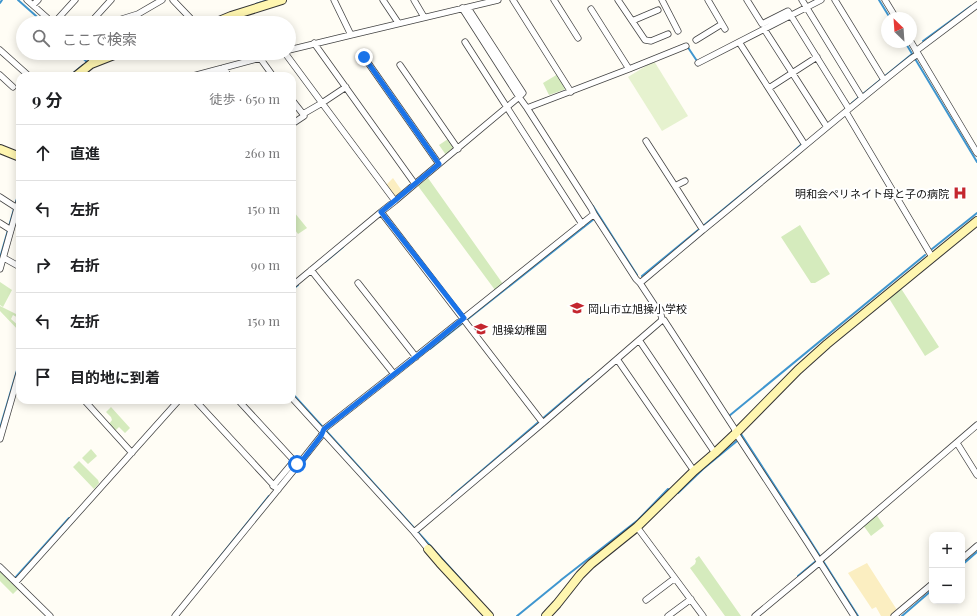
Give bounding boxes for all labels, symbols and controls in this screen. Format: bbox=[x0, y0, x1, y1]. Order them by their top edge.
north arrow bbox=[881, 12, 917, 48]
search box bbox=[16, 16, 296, 60]
icon: search bbox=[30, 27, 52, 49]
text: ここで検索 bbox=[62, 29, 137, 49]
route end bbox=[355, 48, 373, 66]
text: 9 分 bbox=[32, 88, 62, 110]
text: 徒歩 · 650 m bbox=[209, 90, 280, 107]
icon: ahead bbox=[32, 142, 54, 164]
text: 直進 bbox=[70, 143, 100, 163]
text: 260 m bbox=[244, 144, 280, 161]
hospital icon: 明和会ペリネイト母と子の病院 bbox=[952, 185, 968, 201]
place label: 明和会ペリネイト母と子の病院 bbox=[795, 186, 949, 201]
icon: left bbox=[32, 198, 54, 220]
text: 左折 bbox=[70, 199, 100, 219]
text: 150 m bbox=[247, 200, 280, 217]
icon: right bbox=[32, 254, 54, 276]
text: 右折 bbox=[70, 255, 100, 275]
text: 90 m bbox=[251, 256, 280, 273]
school or university icon: 岡山市立旭操小学校 bbox=[569, 300, 585, 316]
place label: 岡山市立旭操小学校 bbox=[588, 301, 687, 316]
icon: left bbox=[32, 310, 54, 332]
text: 左折 bbox=[70, 311, 100, 331]
text: 150 m bbox=[247, 312, 280, 329]
school or university icon: 旭操幼稚園 bbox=[473, 321, 489, 337]
place label: 旭操幼稚園 bbox=[492, 322, 547, 337]
icon: arrive bbox=[32, 366, 54, 388]
text: 目的地に到着 bbox=[70, 367, 160, 387]
route start bbox=[288, 455, 306, 473]
map controls bbox=[929, 532, 965, 604]
button: + bbox=[929, 532, 965, 568]
button: − bbox=[929, 568, 965, 604]

